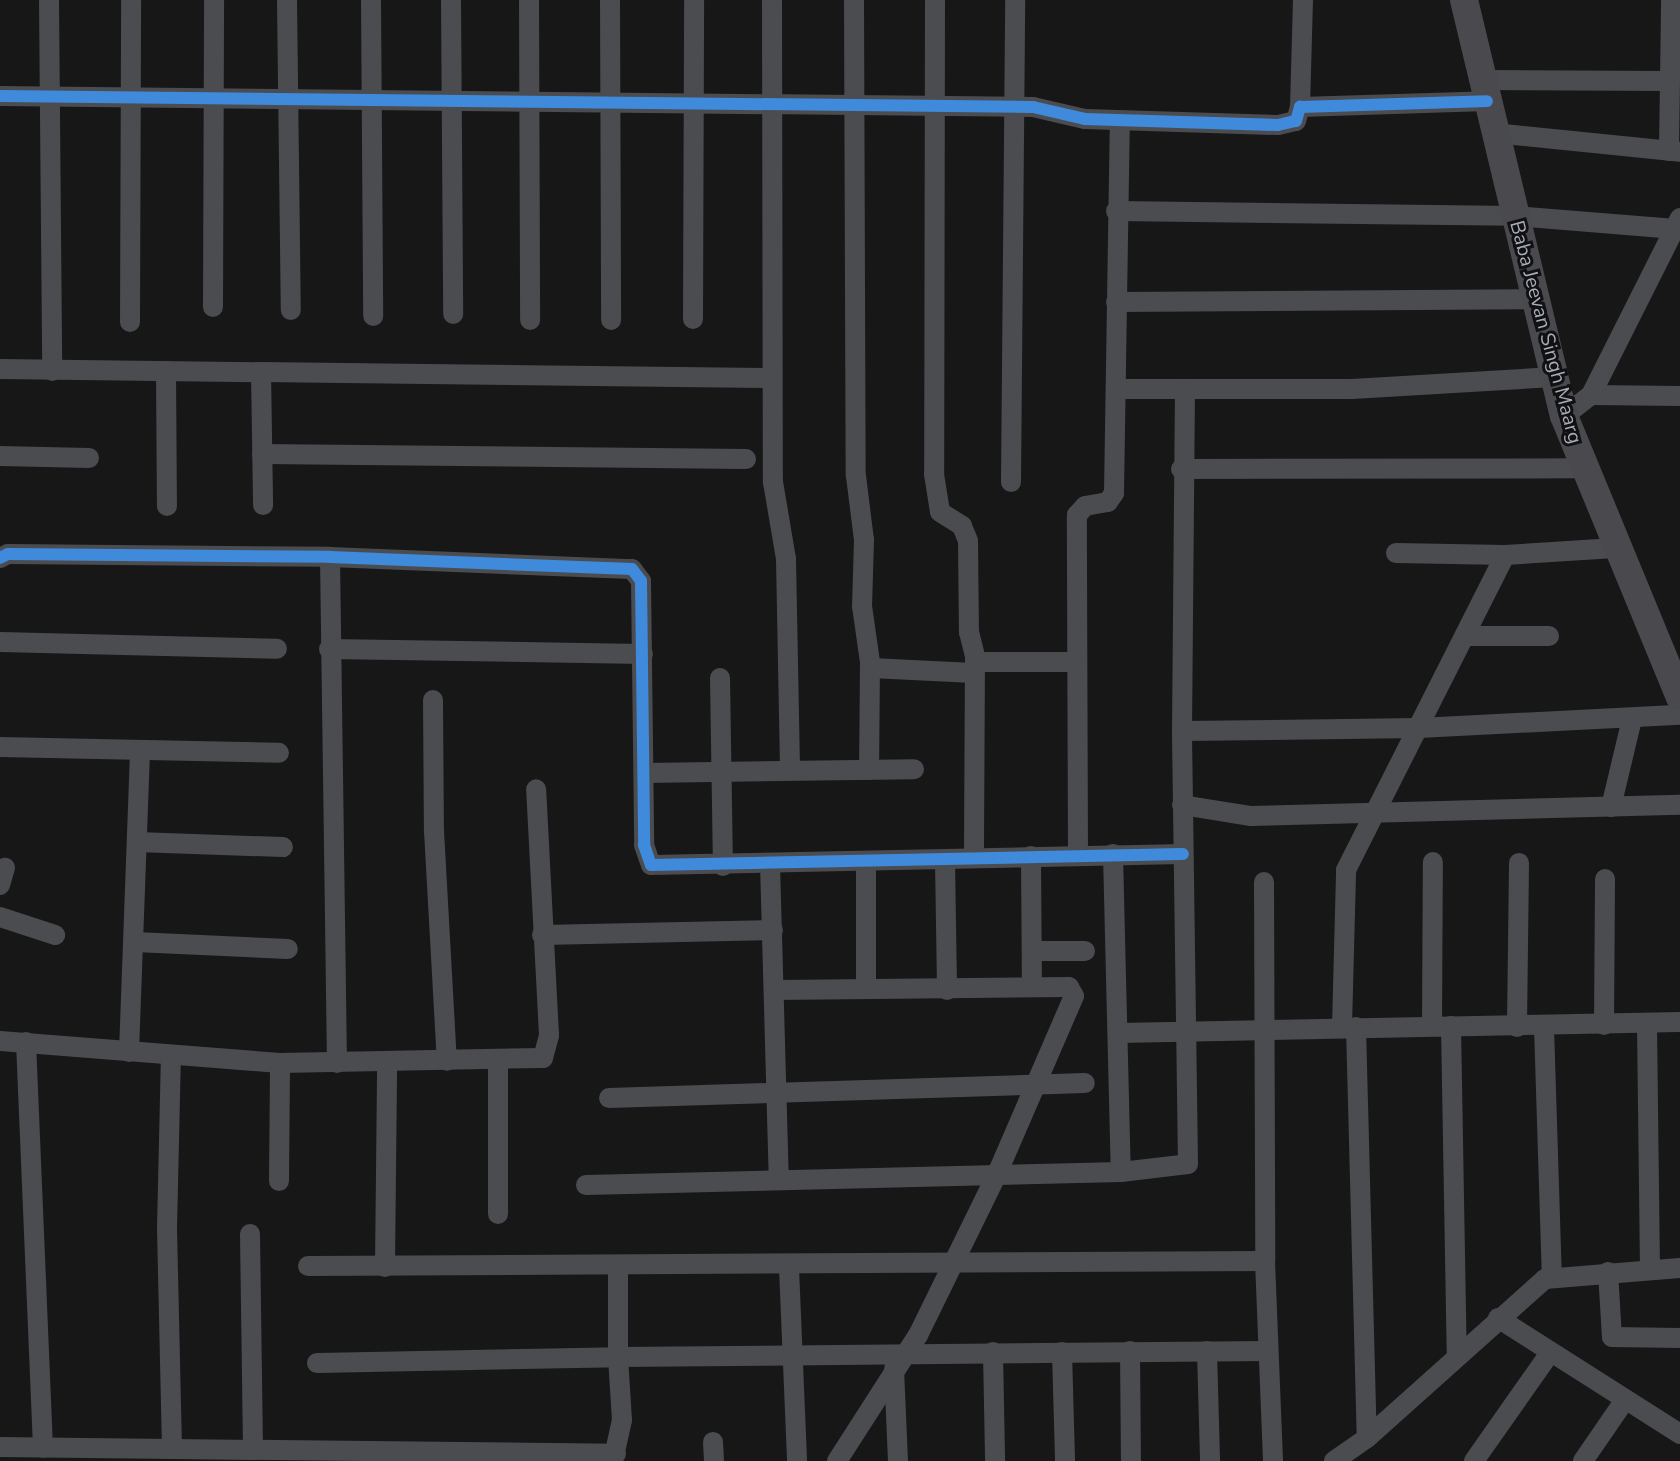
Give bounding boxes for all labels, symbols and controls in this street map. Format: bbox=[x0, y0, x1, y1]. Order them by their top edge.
street label: Baba Jeevan Singh Maarg bbox=[1505, 218, 1587, 446]

